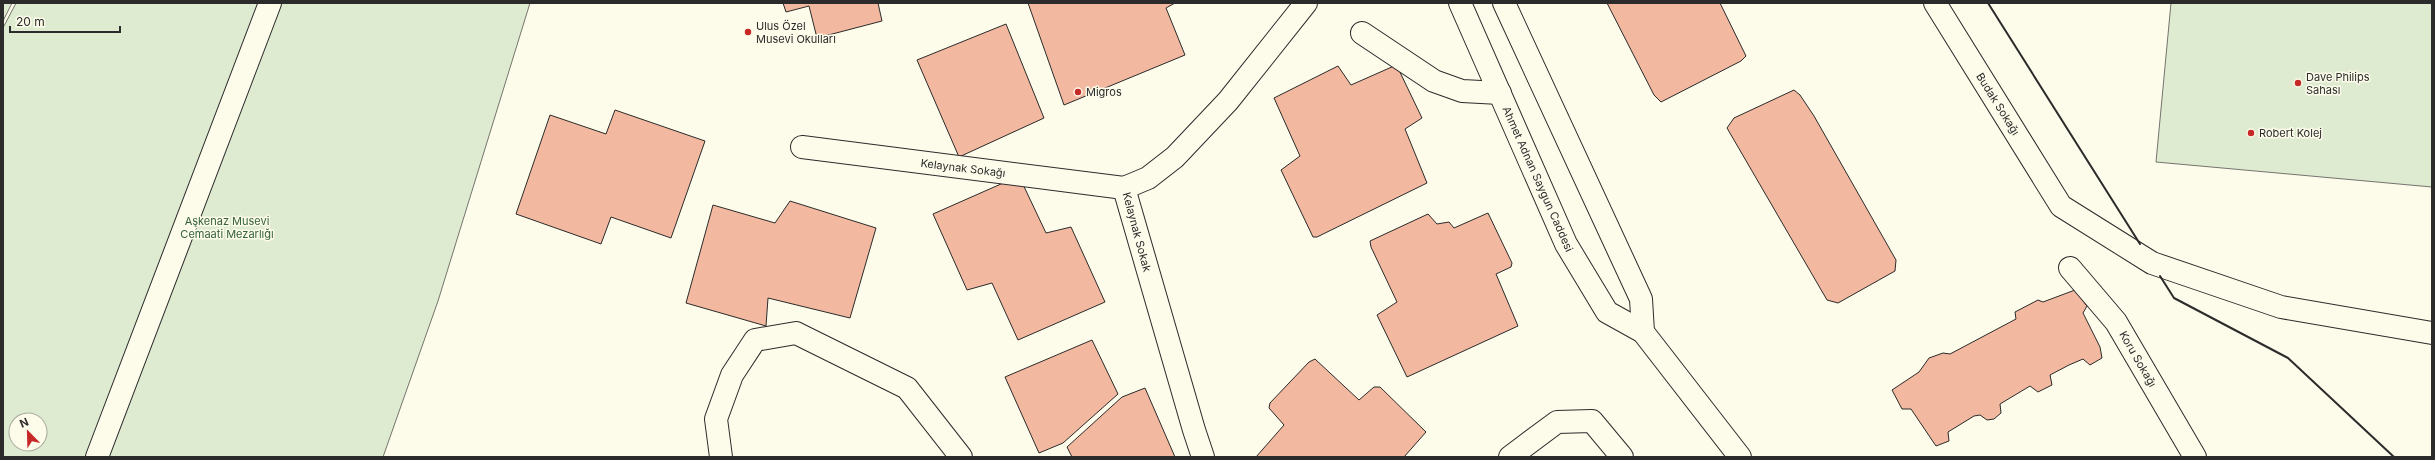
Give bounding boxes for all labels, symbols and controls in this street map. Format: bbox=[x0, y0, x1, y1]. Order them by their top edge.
scale bar bbox=[10, 8, 120, 34]
text: 20 m bbox=[16, 14, 45, 29]
place label: Ulus Özel Musevi Okulları bbox=[756, 19, 836, 46]
marker: Ulus Özel Musevi Okulları bbox=[743, 27, 753, 37]
street label: Budak Sokağı bbox=[1973, 70, 2023, 138]
place label: Dave Philips Sahası bbox=[2306, 70, 2370, 97]
marker: Dave Philips Sahası bbox=[2293, 78, 2303, 88]
place label: Migros bbox=[1086, 85, 1122, 99]
marker: Migros bbox=[1073, 87, 1083, 97]
street label: Ahmet Adnan Saygun Caddesi bbox=[1499, 104, 1577, 254]
place label: Robert Kolej bbox=[2259, 126, 2322, 140]
marker: Robert Kolej bbox=[2246, 128, 2256, 138]
street label: Kelaynak Sokağı bbox=[920, 156, 1006, 180]
street label: Kelaynak Sokak bbox=[1120, 191, 1154, 273]
park label: Aşkenaz Musevi Cemaati Mezarlığı bbox=[180, 214, 274, 241]
street label: Koru Sokağı bbox=[2116, 328, 2160, 390]
north arrow bbox=[8, 412, 48, 452]
text: N bbox=[17, 415, 31, 431]

